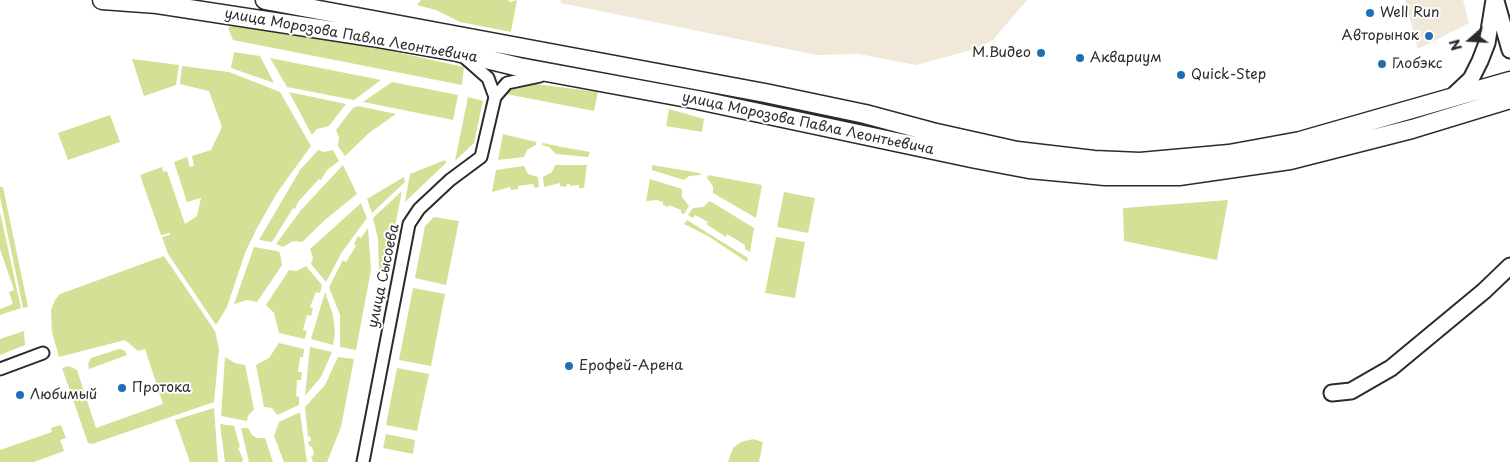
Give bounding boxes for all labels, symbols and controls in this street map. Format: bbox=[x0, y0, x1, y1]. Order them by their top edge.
street label: улица Морозова Павла Леонтьевича bbox=[223, 5, 479, 67]
place label: Well Run bbox=[1380, 5, 1439, 21]
marker: Well Run bbox=[1364, 7, 1376, 19]
north arrow bbox=[1445, 15, 1495, 65]
place label: Авторынок bbox=[1342, 28, 1419, 44]
marker: Авторынок bbox=[1423, 30, 1435, 42]
text: N bbox=[1444, 36, 1467, 54]
place label: М.Видео bbox=[972, 45, 1031, 61]
marker: М.Видео bbox=[1035, 47, 1047, 59]
place label: Аквариум bbox=[1090, 50, 1162, 66]
marker: Аквариум bbox=[1074, 52, 1086, 64]
place label: Глобэкс bbox=[1392, 56, 1442, 72]
marker: Глобэкс bbox=[1376, 58, 1388, 70]
place label: Quick-Step bbox=[1191, 67, 1266, 83]
marker: Quick-Step bbox=[1175, 69, 1187, 81]
street label: улица Морозова Павла Леонтьевича bbox=[681, 89, 935, 159]
street label: улица Сысоева bbox=[365, 222, 403, 330]
place label: Ерофей-Арена bbox=[579, 358, 683, 374]
marker: Ерофей-Арена bbox=[563, 360, 575, 372]
place label: Протока bbox=[132, 380, 191, 396]
marker: Протока bbox=[116, 382, 128, 394]
place label: Любимый bbox=[30, 387, 97, 403]
marker: Любимый bbox=[14, 389, 26, 401]

